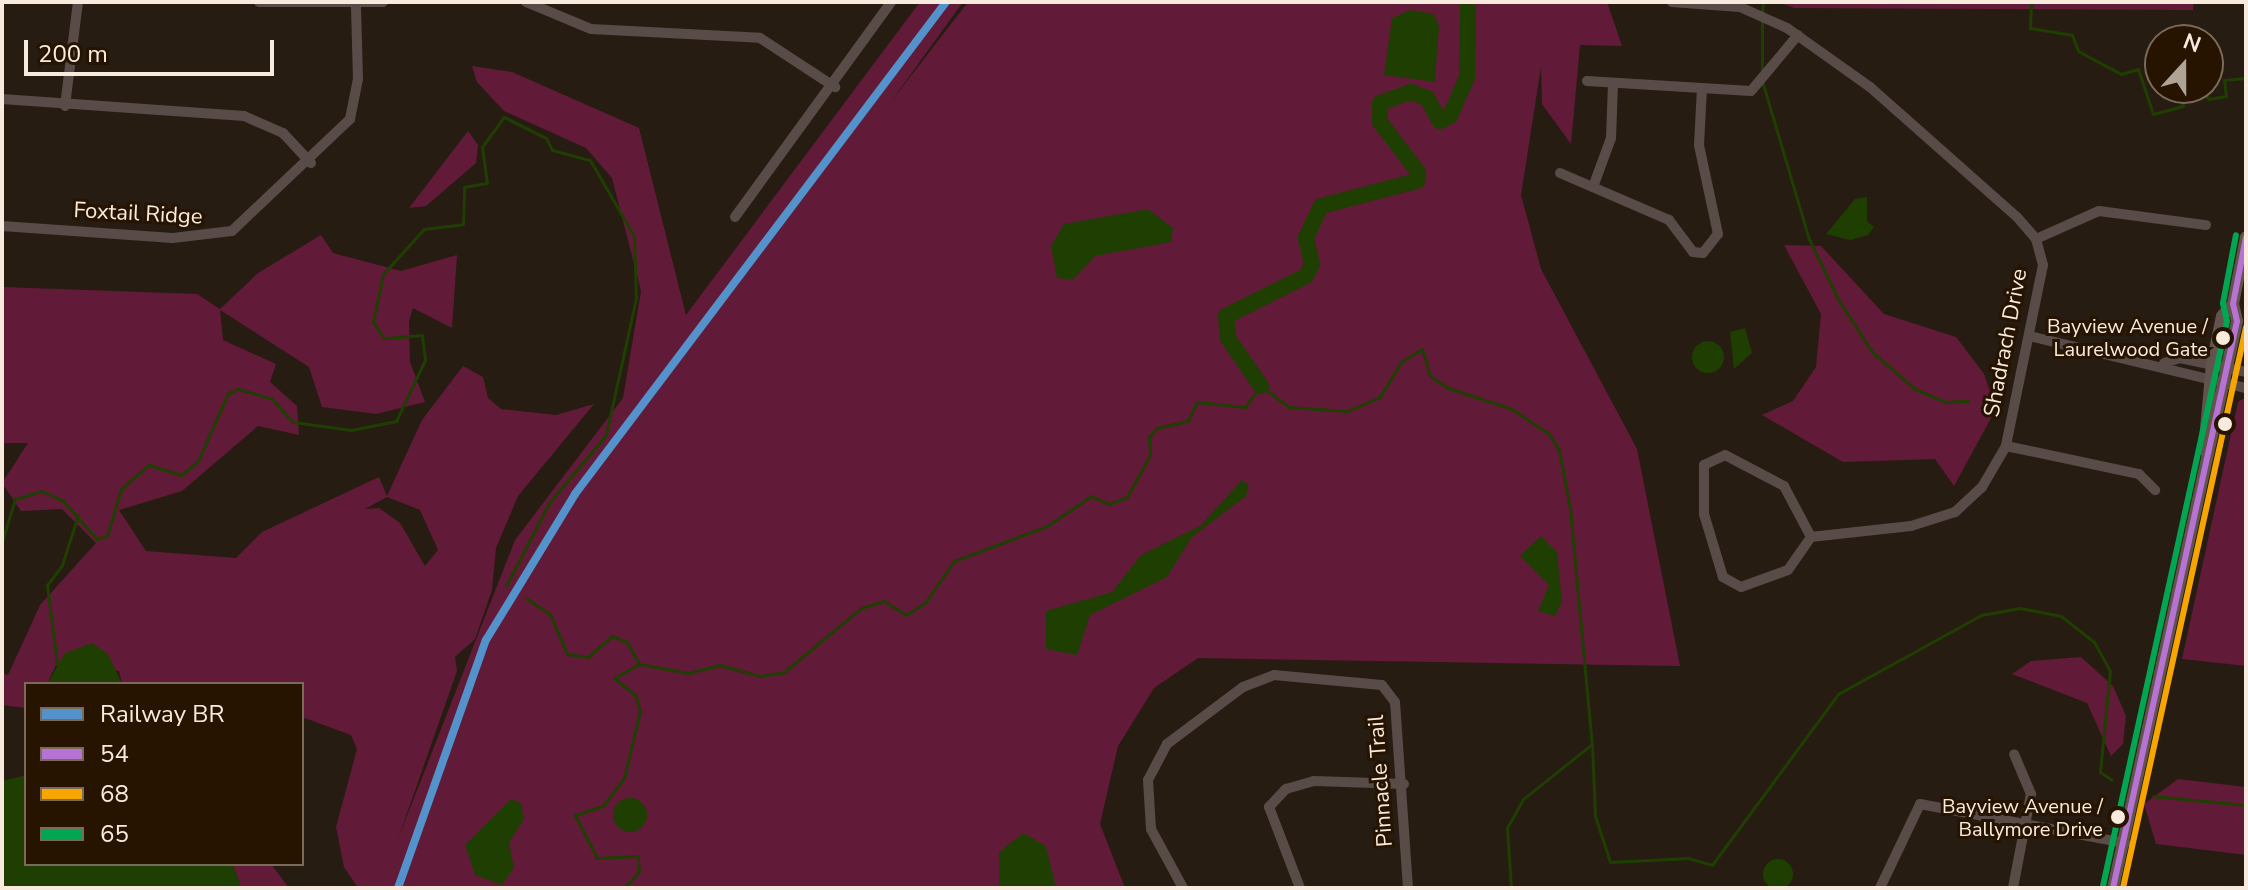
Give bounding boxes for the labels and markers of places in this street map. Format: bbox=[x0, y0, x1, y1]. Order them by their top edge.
place label: Bayview Avenue / Laurelwood Gate bbox=[2047, 314, 2208, 361]
marker: Bayview Avenue / Laurelwood Gate bbox=[2215, 330, 2231, 346]
unlabelled marker bbox=[2217, 416, 2233, 432]
place label: Bayview Avenue / Ballymore Drive bbox=[1942, 794, 2103, 841]
marker: Bayview Avenue / Ballymore Drive bbox=[2110, 809, 2126, 825]

